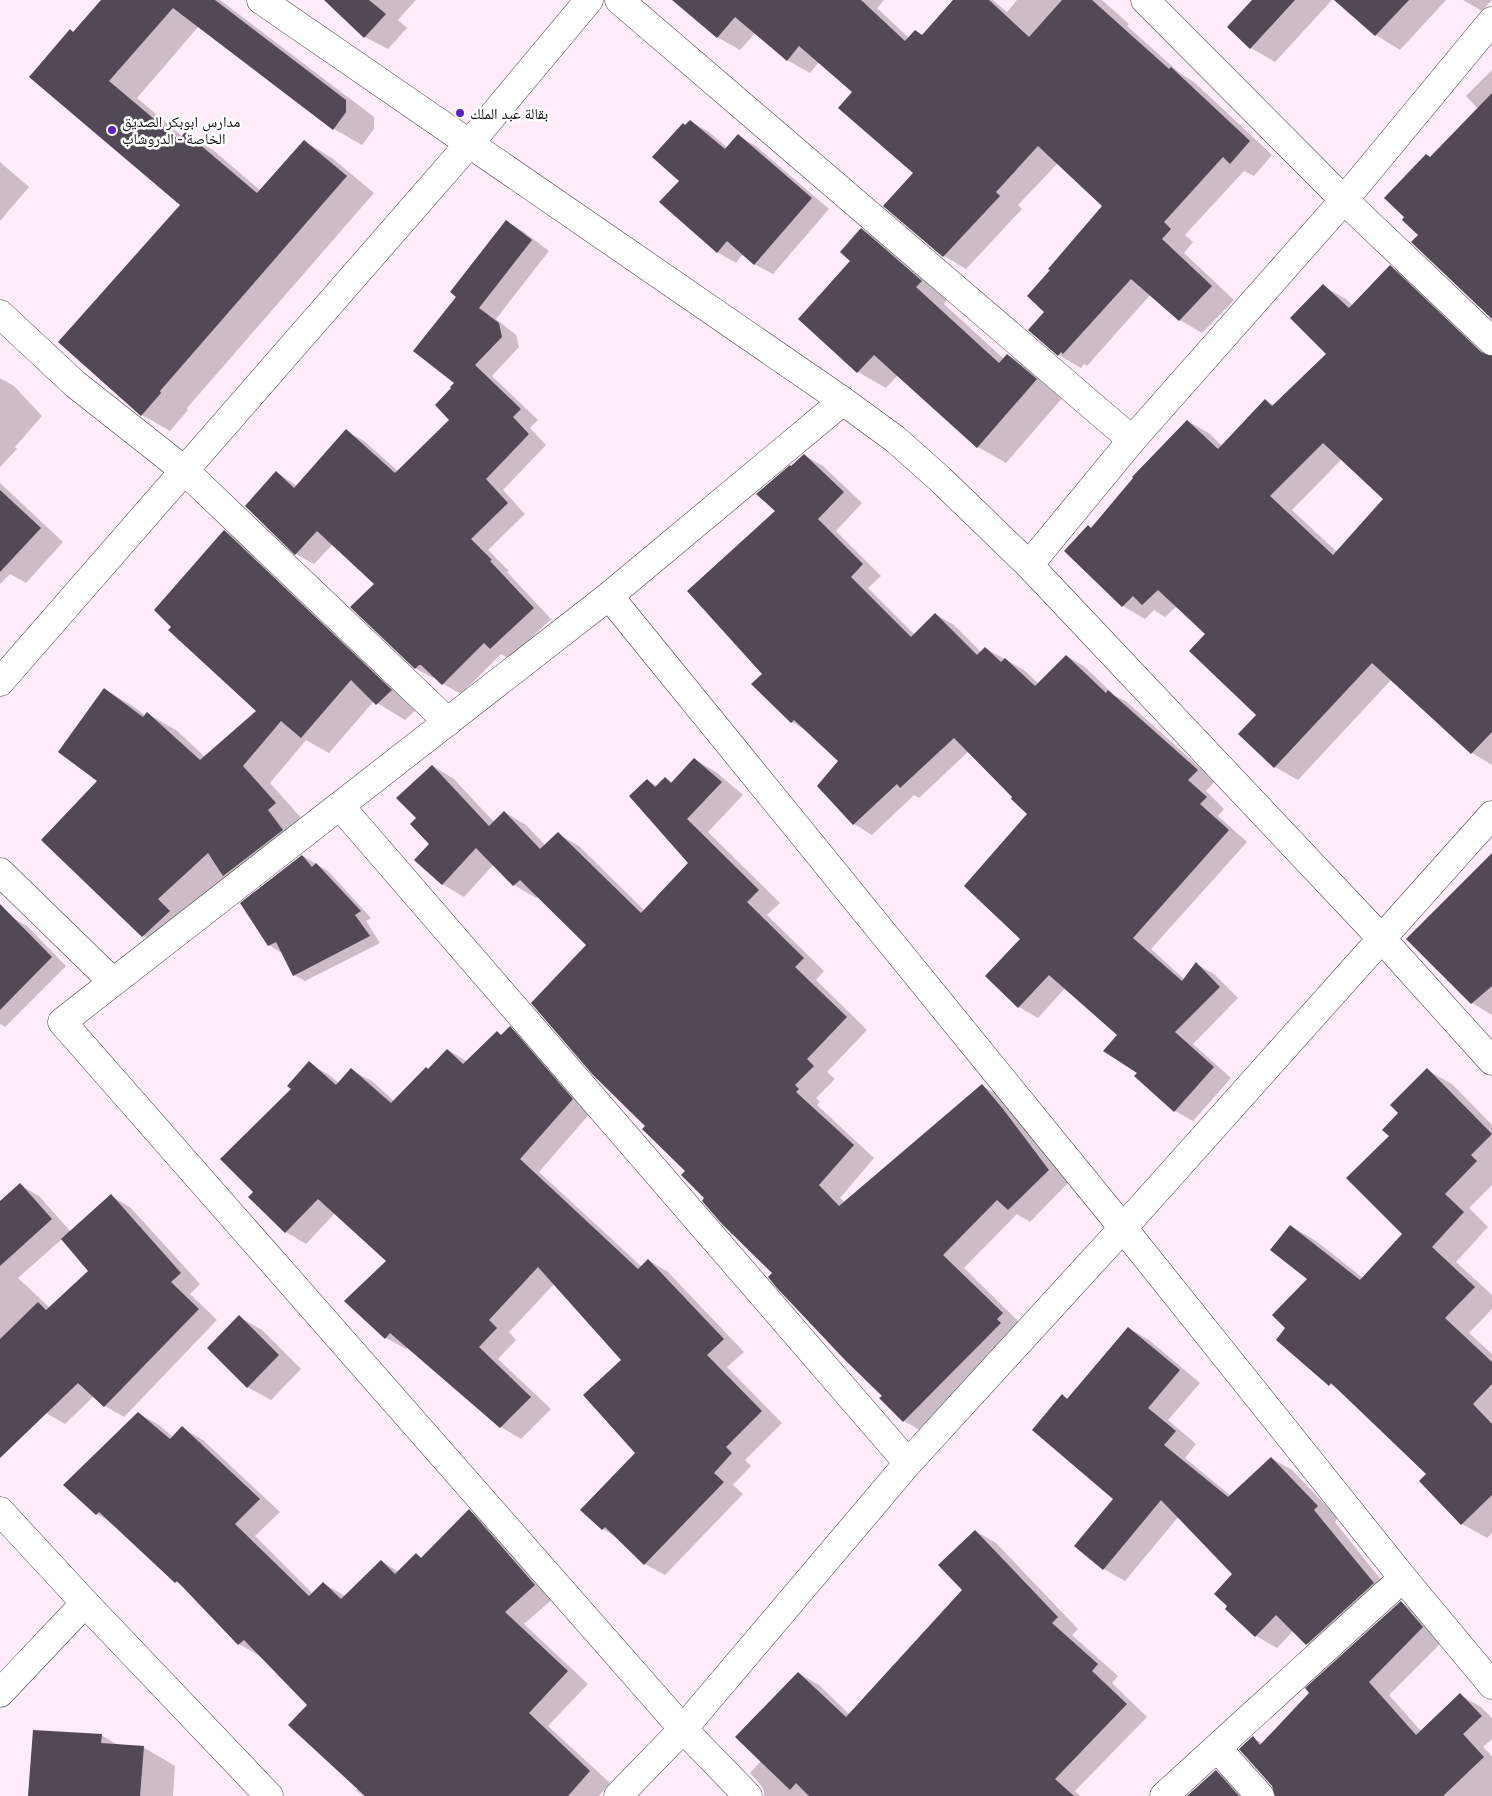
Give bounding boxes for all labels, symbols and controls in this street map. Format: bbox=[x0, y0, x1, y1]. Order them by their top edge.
place label: بقالة عبد الملك bbox=[470, 103, 548, 123]
marker: بقالة عبد الملك bbox=[454, 107, 466, 119]
place label: مدارس ابوبكر الصديق الخاصة - الدروشاب bbox=[122, 111, 241, 148]
marker: مدارس ابوبكر الصديق الخاصة - الدروشاب bbox=[106, 124, 118, 136]

